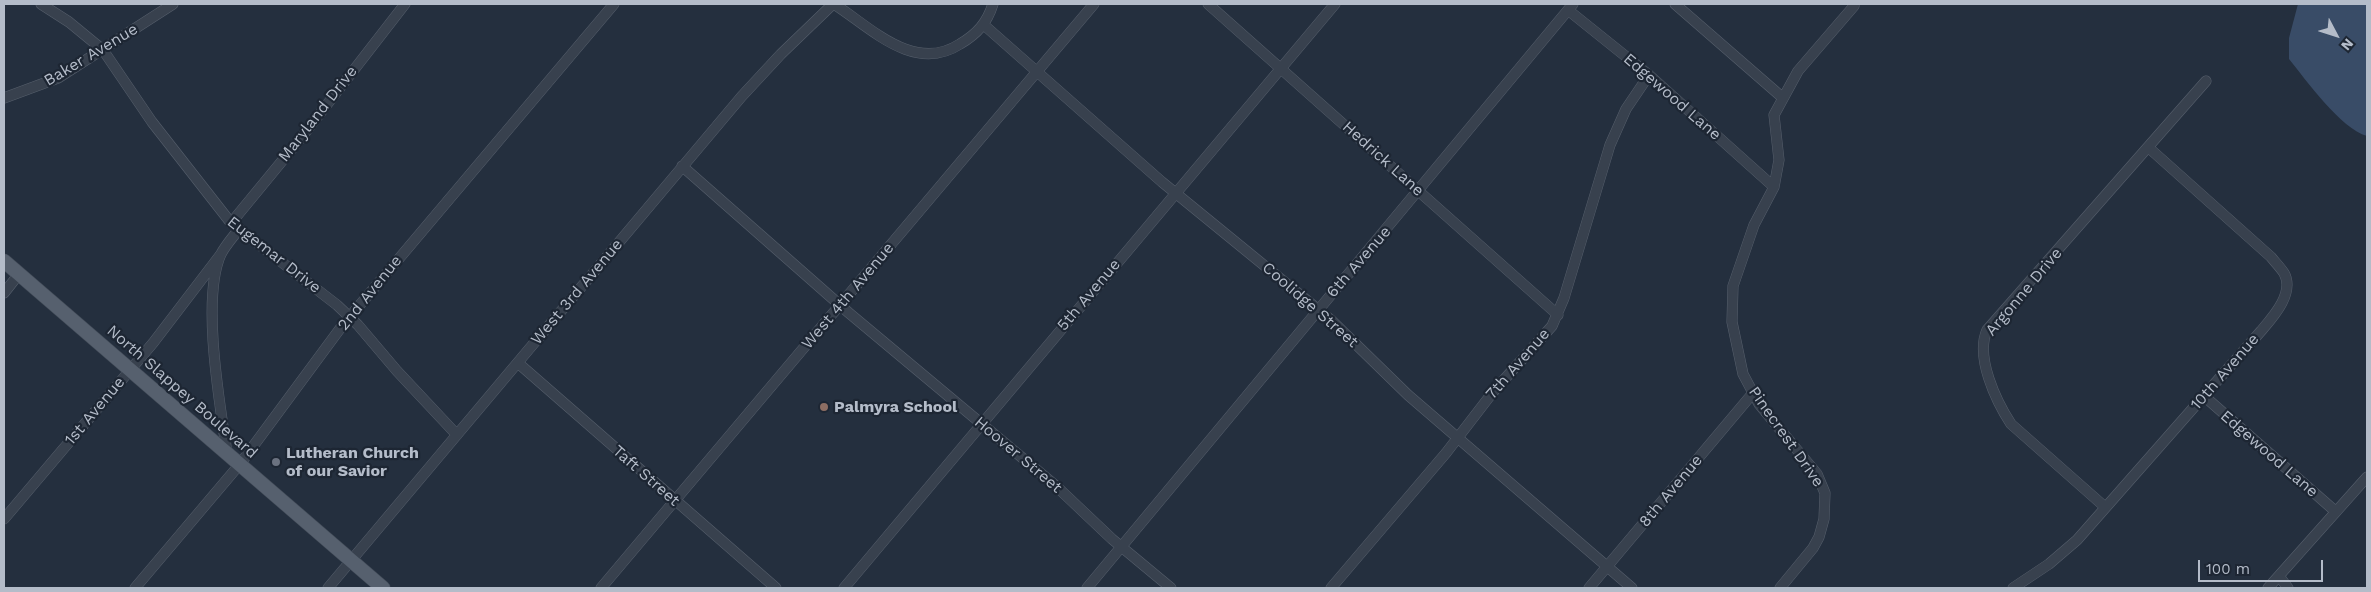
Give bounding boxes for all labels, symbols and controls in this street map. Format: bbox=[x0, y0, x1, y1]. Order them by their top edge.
north arrow bbox=[2311, 10, 2361, 60]
street label: Baker Avenue bbox=[41, 19, 141, 91]
text: N bbox=[2338, 36, 2357, 54]
street label: Edgewood Lane bbox=[1619, 49, 1725, 145]
street label: Maryland Drive bbox=[275, 62, 361, 166]
street label: Hedrick Lane bbox=[1338, 117, 1428, 201]
street label: Eugemar Drive bbox=[223, 212, 325, 298]
street label: 6th Avenue bbox=[1323, 222, 1395, 302]
street label: West 3rd Avenue bbox=[527, 235, 627, 349]
street label: West 4th Avenue bbox=[798, 239, 898, 353]
street label: Argonne Drive bbox=[1982, 244, 2066, 340]
street label: 2nd Avenue bbox=[334, 251, 406, 335]
street label: 5th Avenue bbox=[1053, 255, 1125, 335]
street label: Coolidge Street bbox=[1258, 258, 1362, 352]
street label: North Slappey Boulevard bbox=[103, 321, 261, 463]
street label: 7th Avenue bbox=[1482, 325, 1554, 403]
street label: 10th Avenue bbox=[2187, 330, 2263, 414]
street label: 1st Avenue bbox=[61, 373, 129, 449]
street label: Pinecrest Drive bbox=[1744, 383, 1828, 491]
place label: Palmyra School bbox=[834, 397, 957, 417]
marker: Palmyra School bbox=[818, 401, 830, 413]
street label: Edgewood Lane bbox=[2216, 406, 2322, 502]
street label: Hoover Street bbox=[970, 413, 1066, 497]
street label: Taft Street bbox=[608, 442, 684, 510]
place label: Lutheran Church of our Savior bbox=[286, 443, 419, 481]
street label: 8th Avenue bbox=[1635, 451, 1707, 531]
marker: Lutheran Church of our Savior bbox=[270, 456, 282, 468]
scale bar bbox=[2201, 550, 2326, 582]
text: 100 m bbox=[2206, 560, 2250, 578]

